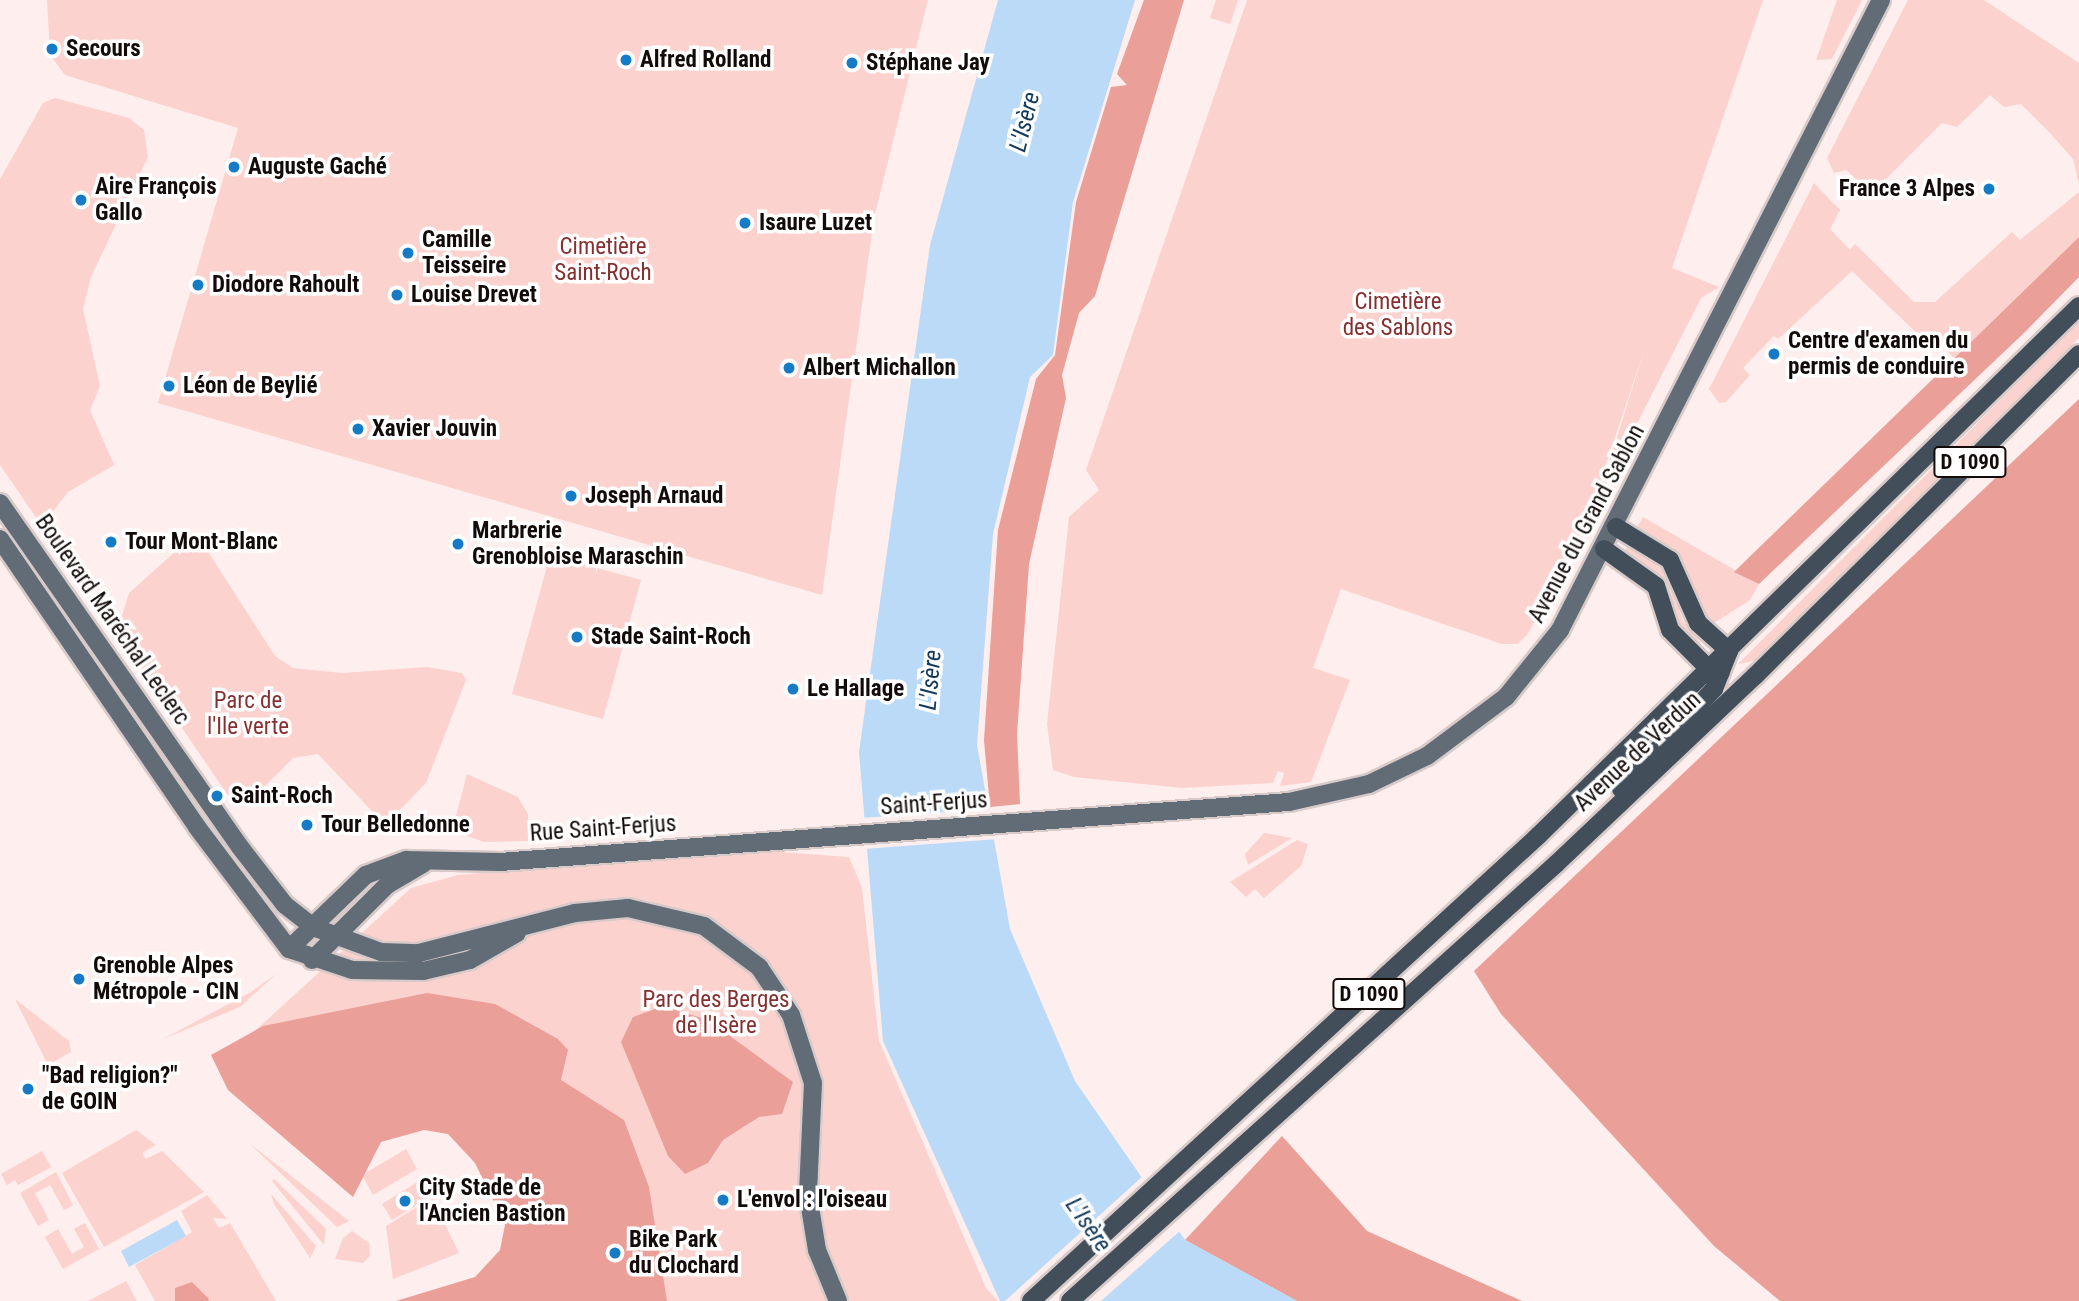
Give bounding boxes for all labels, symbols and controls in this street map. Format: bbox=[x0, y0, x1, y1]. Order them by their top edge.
place label: Secours bbox=[66, 35, 141, 63]
marker: Secours bbox=[44, 41, 60, 57]
place label: Alfred Rolland bbox=[640, 46, 771, 74]
place label: Stéphane Jay bbox=[866, 49, 990, 77]
marker: Alfred Rolland bbox=[618, 52, 634, 68]
marker: Stéphane Jay bbox=[844, 55, 860, 71]
water label: L'Isère bbox=[1004, 89, 1046, 155]
place label: Auguste Gaché bbox=[248, 153, 387, 181]
marker: Auguste Gaché bbox=[226, 159, 242, 175]
place label: Aire François Gallo bbox=[95, 173, 217, 227]
place label: France 3 Alpes bbox=[1839, 175, 1975, 203]
marker: France 3 Alpes bbox=[1981, 181, 1997, 197]
marker: Aire François Gallo bbox=[73, 192, 89, 208]
place label: Isaure Luzet bbox=[759, 209, 872, 237]
marker: Isaure Luzet bbox=[737, 215, 753, 231]
place label: Camille Teisseire bbox=[422, 226, 506, 280]
park label: Cimetière Saint-Roch bbox=[554, 233, 652, 287]
marker: Camille Teisseire bbox=[400, 245, 416, 261]
place label: Diodore Rahoult bbox=[212, 271, 359, 299]
marker: Diodore Rahoult bbox=[190, 277, 206, 293]
place label: Louise Drevet bbox=[411, 281, 537, 309]
marker: Louise Drevet bbox=[389, 287, 405, 303]
park label: Cimetière des Sablons bbox=[1343, 288, 1453, 342]
place label: Centre d'examen du permis de conduire bbox=[1788, 327, 1968, 381]
marker: Centre d'examen du permis de conduire bbox=[1766, 346, 1782, 362]
place label: Albert Michallon bbox=[803, 354, 956, 382]
marker: Albert Michallon bbox=[781, 360, 797, 376]
place label: Léon de Beylié bbox=[183, 372, 317, 400]
marker: Léon de Beylié bbox=[161, 378, 177, 394]
place label: Xavier Jouvin bbox=[372, 415, 497, 443]
street label: Avenue du Grand Sablon bbox=[1523, 420, 1651, 628]
marker: Xavier Jouvin bbox=[350, 421, 366, 437]
road number: D 1090 bbox=[1933, 444, 2007, 480]
place label: Joseph Arnaud bbox=[585, 482, 723, 510]
marker: Joseph Arnaud bbox=[563, 488, 579, 504]
street label: Boulevard Maréchal Leclerc bbox=[29, 510, 195, 730]
place label: Marbrerie Grenobloise Maraschin bbox=[472, 517, 684, 571]
place label: Tour Mont-Blanc bbox=[125, 528, 278, 556]
marker: Tour Mont-Blanc bbox=[103, 534, 119, 550]
marker: Marbrerie Grenobloise Maraschin bbox=[450, 536, 466, 552]
place label: Stade Saint-Roch bbox=[591, 623, 751, 651]
marker: Stade Saint-Roch bbox=[569, 629, 585, 645]
water label: L'Isère bbox=[914, 649, 948, 711]
place label: Le Hallage bbox=[807, 675, 904, 703]
marker: Le Hallage bbox=[785, 681, 801, 697]
street label: Avenue de Verdun bbox=[1569, 686, 1707, 818]
park label: Parc de l'Ile verte bbox=[207, 687, 289, 741]
place label: Saint-Roch bbox=[231, 782, 333, 810]
street label: Saint-Ferjus bbox=[880, 786, 988, 822]
marker: Saint-Roch bbox=[209, 788, 225, 804]
street label: Rue Saint-Ferjus bbox=[529, 810, 677, 848]
place label: Tour Belledonne bbox=[321, 811, 470, 839]
marker: Tour Belledonne bbox=[299, 817, 315, 833]
place label: Grenoble Alpes Métropole - CIN bbox=[93, 952, 239, 1006]
marker: Grenoble Alpes Métropole - CIN bbox=[71, 971, 87, 987]
road number: D 1090 bbox=[1332, 976, 1406, 1012]
park label: Parc des Berges de l'Isère bbox=[642, 986, 790, 1040]
place label: "Bad religion?" de GOIN bbox=[42, 1062, 178, 1116]
marker: "Bad religion?" de GOIN bbox=[20, 1081, 36, 1097]
place label: City Stade de l'Ancien Bastion bbox=[419, 1174, 565, 1228]
place label: L'envol : l'oiseau bbox=[737, 1186, 887, 1214]
marker: L'envol : l'oiseau bbox=[715, 1192, 731, 1208]
water label: L'Isère bbox=[1059, 1192, 1117, 1258]
marker: City Stade de l'Ancien Bastion bbox=[397, 1193, 413, 1209]
place label: Bike Park du Clochard bbox=[629, 1226, 739, 1280]
marker: Bike Park du Clochard bbox=[607, 1245, 623, 1261]

